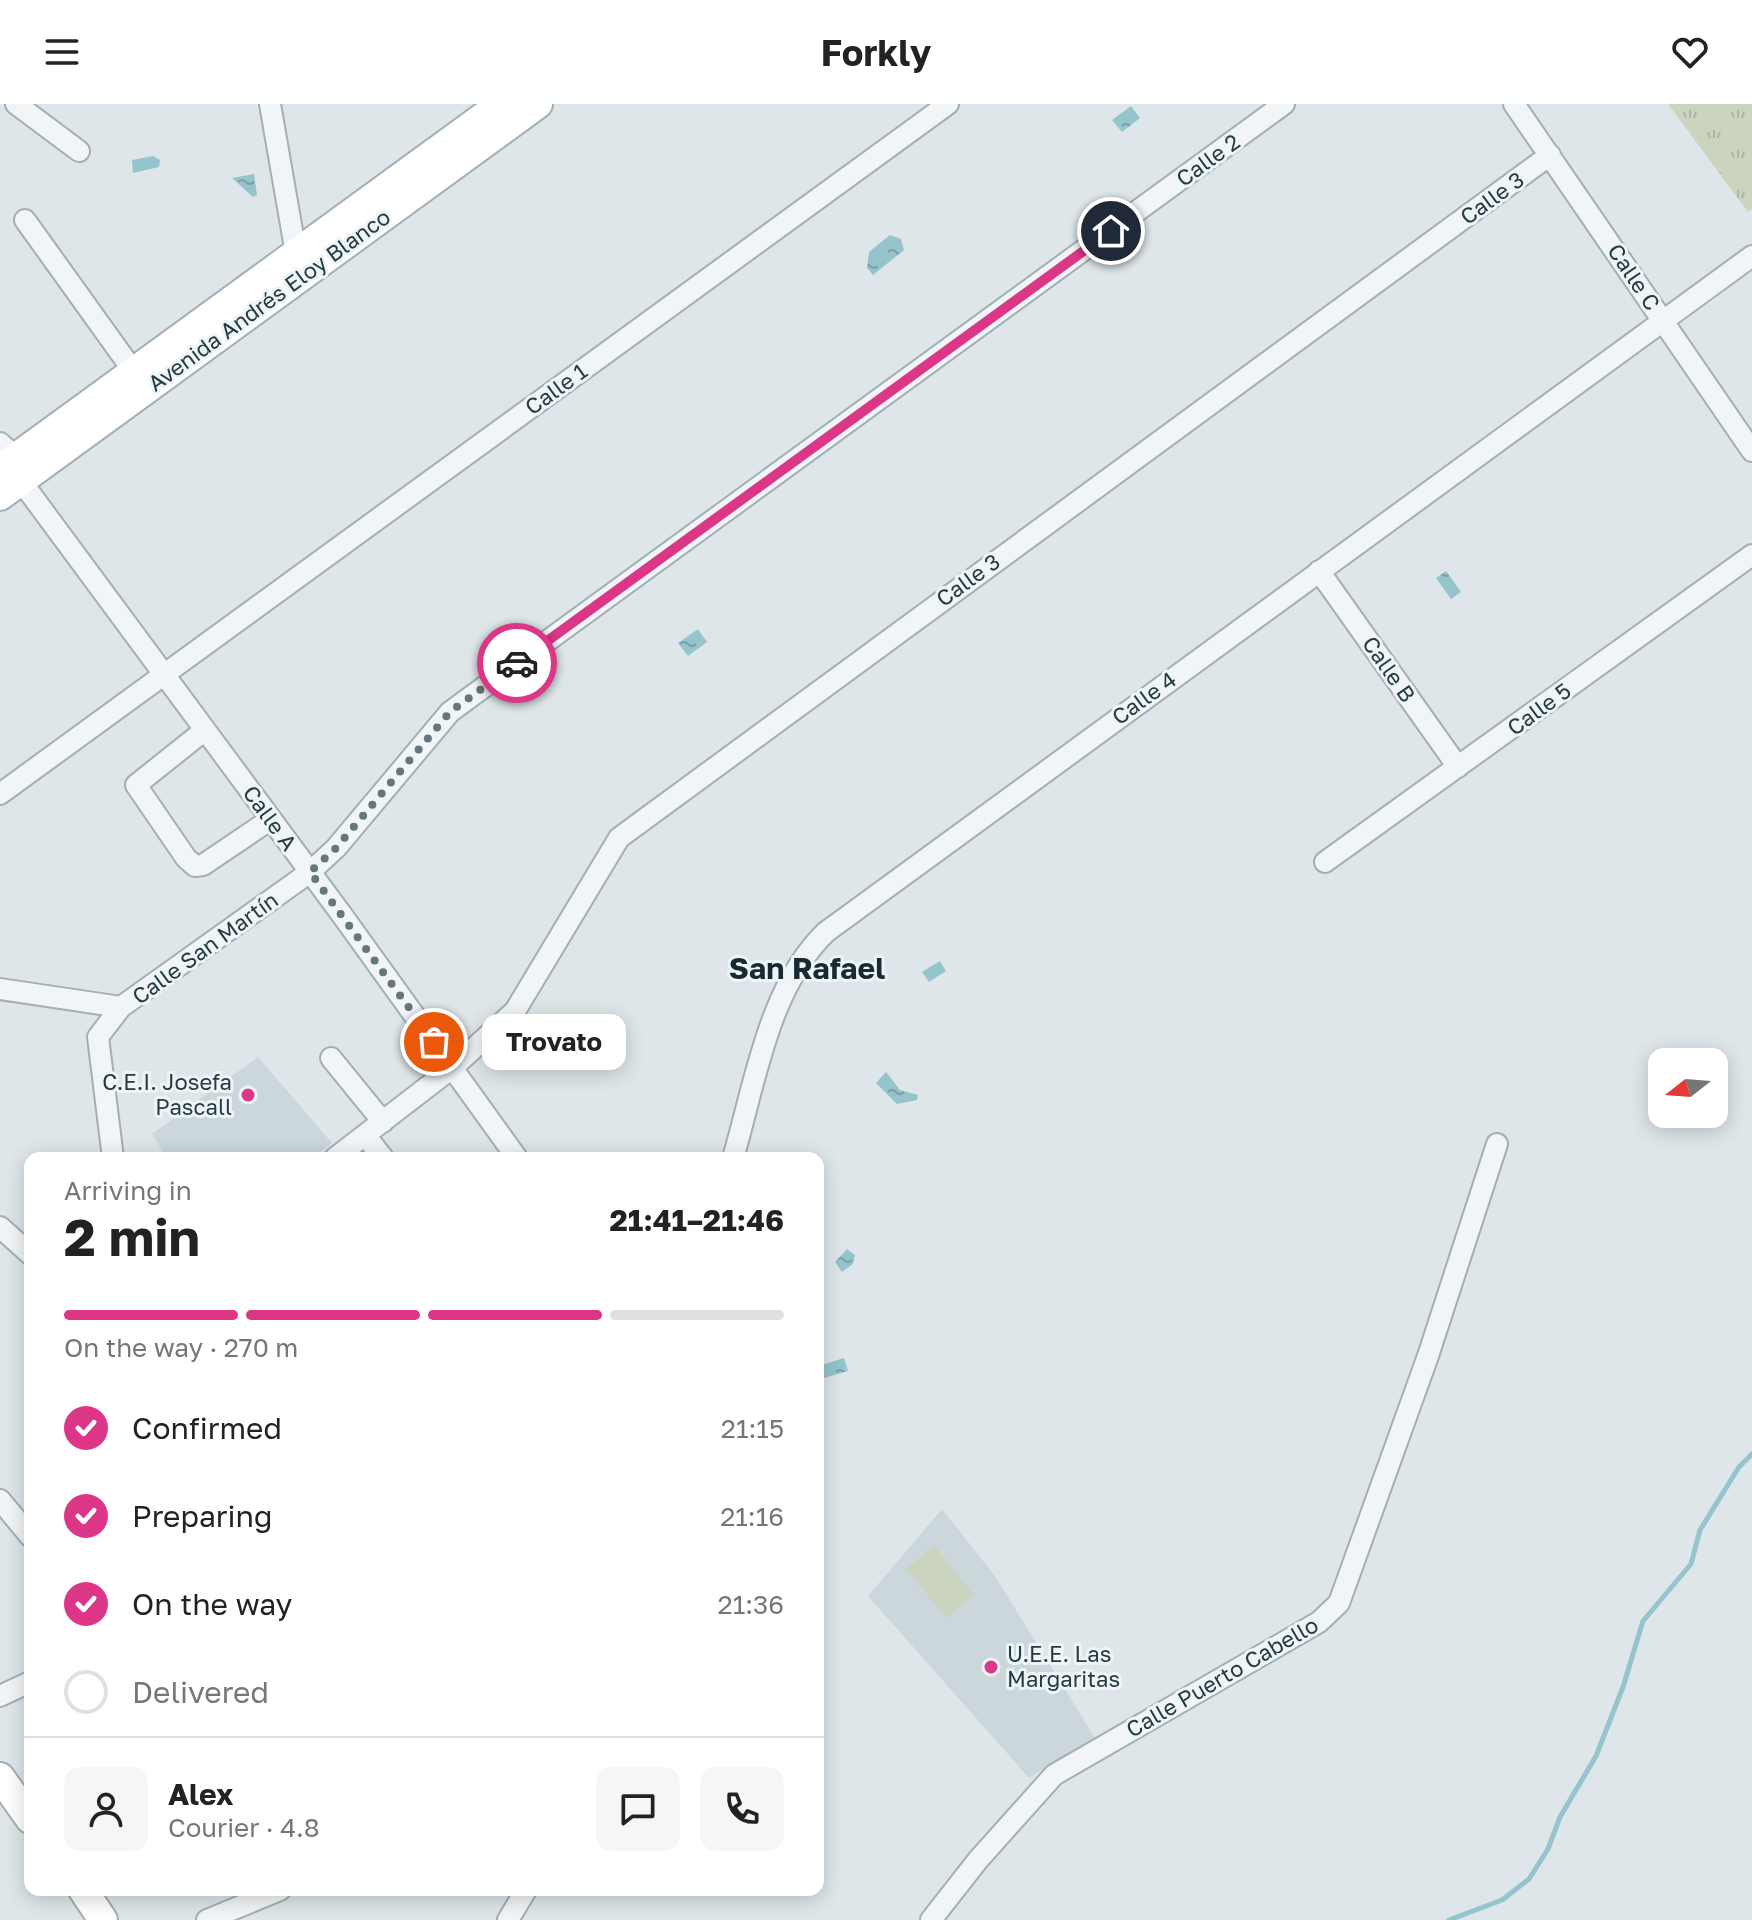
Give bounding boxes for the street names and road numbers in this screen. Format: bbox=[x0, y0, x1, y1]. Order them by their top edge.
street label: Calle 2 bbox=[1171, 127, 1245, 192]
street label: Calle 3 bbox=[1454, 165, 1529, 230]
street label: Avenida Andrés Eloy Blanco bbox=[142, 203, 395, 397]
street label: Calle C bbox=[1602, 238, 1666, 315]
street label: Calle 1 bbox=[519, 357, 592, 420]
street label: Calle 3 bbox=[930, 547, 1005, 612]
street label: Calle B bbox=[1357, 631, 1422, 707]
street label: Calle 4 bbox=[1106, 665, 1181, 730]
street label: Calle 5 bbox=[1502, 676, 1576, 741]
street label: Calle A bbox=[238, 780, 303, 856]
street label: Calle San Martín bbox=[127, 886, 283, 1010]
street label: Calle Puerto Cabello bbox=[1121, 1611, 1323, 1743]

